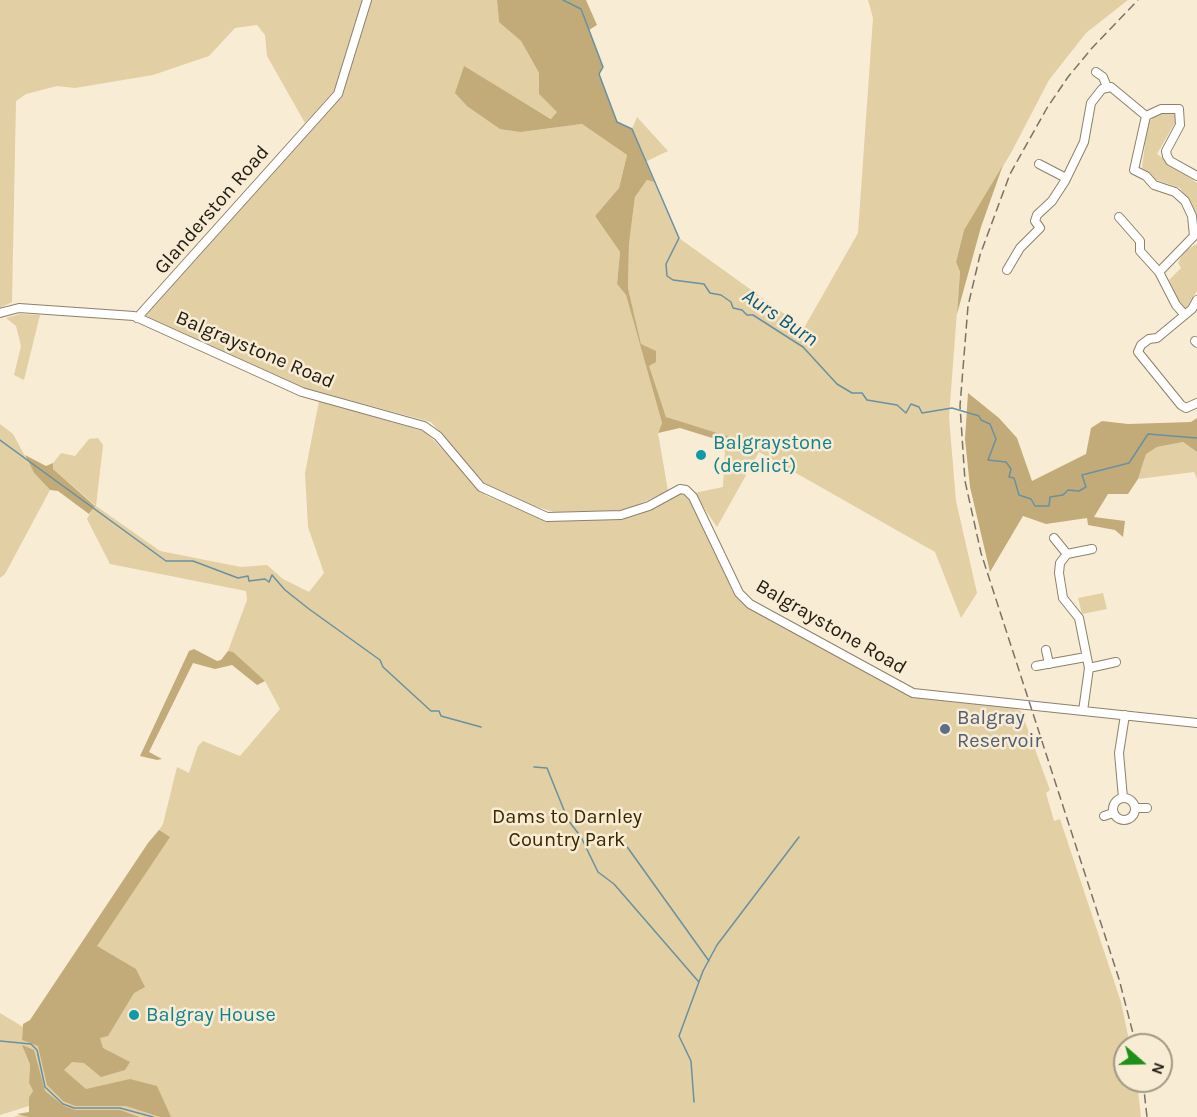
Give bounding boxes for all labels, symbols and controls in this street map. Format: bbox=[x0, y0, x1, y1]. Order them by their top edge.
street label: Glanderston Road bbox=[150, 141, 274, 279]
water label: Aurs Burn bbox=[737, 284, 823, 352]
street label: Balgraystone Road bbox=[172, 306, 338, 394]
place label: Balgraystone (derelict) bbox=[713, 431, 832, 478]
marker: Balgraystone (derelict) bbox=[694, 448, 708, 462]
street label: Balgraystone Road bbox=[751, 574, 911, 680]
place label: Balgray Reservoir bbox=[957, 706, 1042, 753]
marker: Balgray Reservoir bbox=[938, 722, 952, 736]
park label: Dams to Darnley Country Park bbox=[492, 805, 642, 852]
place label: Balgray House bbox=[146, 1003, 276, 1027]
marker: Balgray House bbox=[127, 1008, 141, 1022]
north arrow bbox=[1113, 1033, 1173, 1093]
text: N bbox=[1148, 1060, 1169, 1077]

